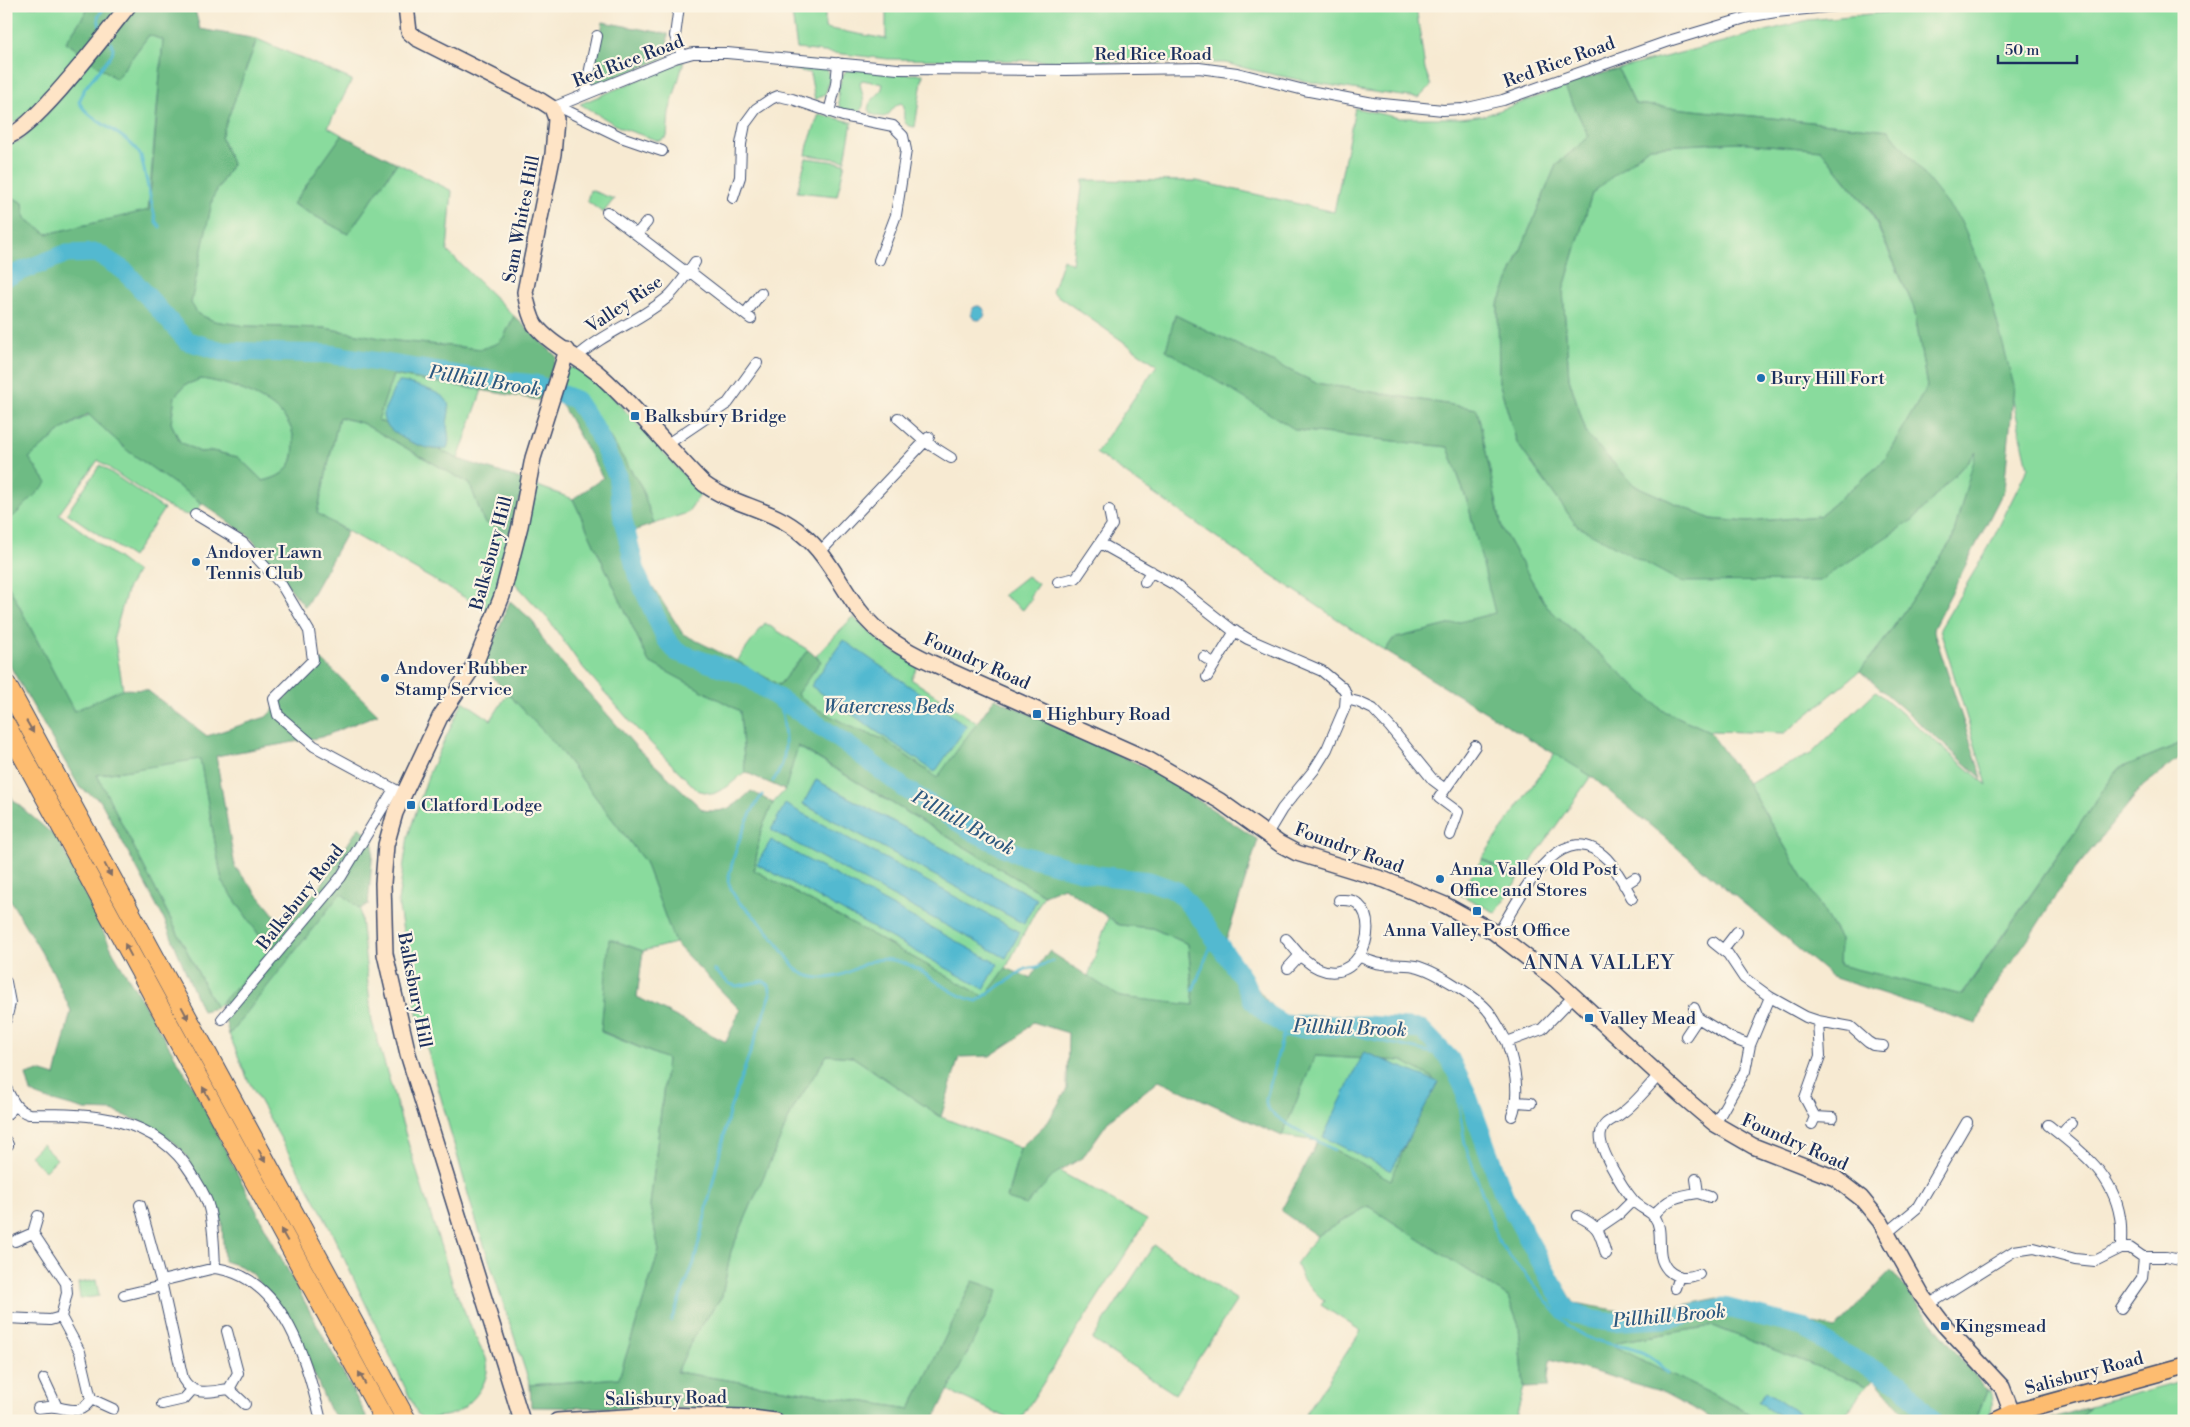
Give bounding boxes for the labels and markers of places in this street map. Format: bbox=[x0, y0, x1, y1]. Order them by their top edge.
place label: Bury Hill Fort bbox=[1770, 367, 1885, 390]
marker: Bury Hill Fort bbox=[1755, 372, 1767, 384]
place label: Balksbury Bridge bbox=[644, 405, 787, 428]
marker: Balksbury Bridge bbox=[629, 410, 641, 422]
place label: Andover Lawn Tennis Club bbox=[205, 541, 323, 585]
marker: Andover Lawn Tennis Club bbox=[190, 556, 202, 568]
place label: Andover Rubber Stamp Service bbox=[394, 657, 528, 701]
marker: Andover Rubber Stamp Service bbox=[379, 672, 391, 684]
place label: Highbury Road bbox=[1047, 703, 1171, 726]
marker: Highbury Road bbox=[1031, 708, 1043, 720]
place label: Clatford Lodge bbox=[421, 794, 542, 817]
marker: Clatford Lodge bbox=[405, 799, 417, 811]
place label: Anna Valley Old Post Office and Stores bbox=[1449, 858, 1619, 902]
marker: Anna Valley Old Post Office and Stores bbox=[1434, 873, 1446, 885]
marker: Anna Valley Post Office bbox=[1471, 905, 1483, 917]
place label: Anna Valley Post Office bbox=[1383, 919, 1570, 942]
place label: Valley Mead bbox=[1598, 1007, 1697, 1030]
marker: Valley Mead bbox=[1583, 1012, 1595, 1024]
place label: Kingsmead bbox=[1955, 1315, 2047, 1338]
marker: Kingsmead bbox=[1939, 1320, 1951, 1332]

